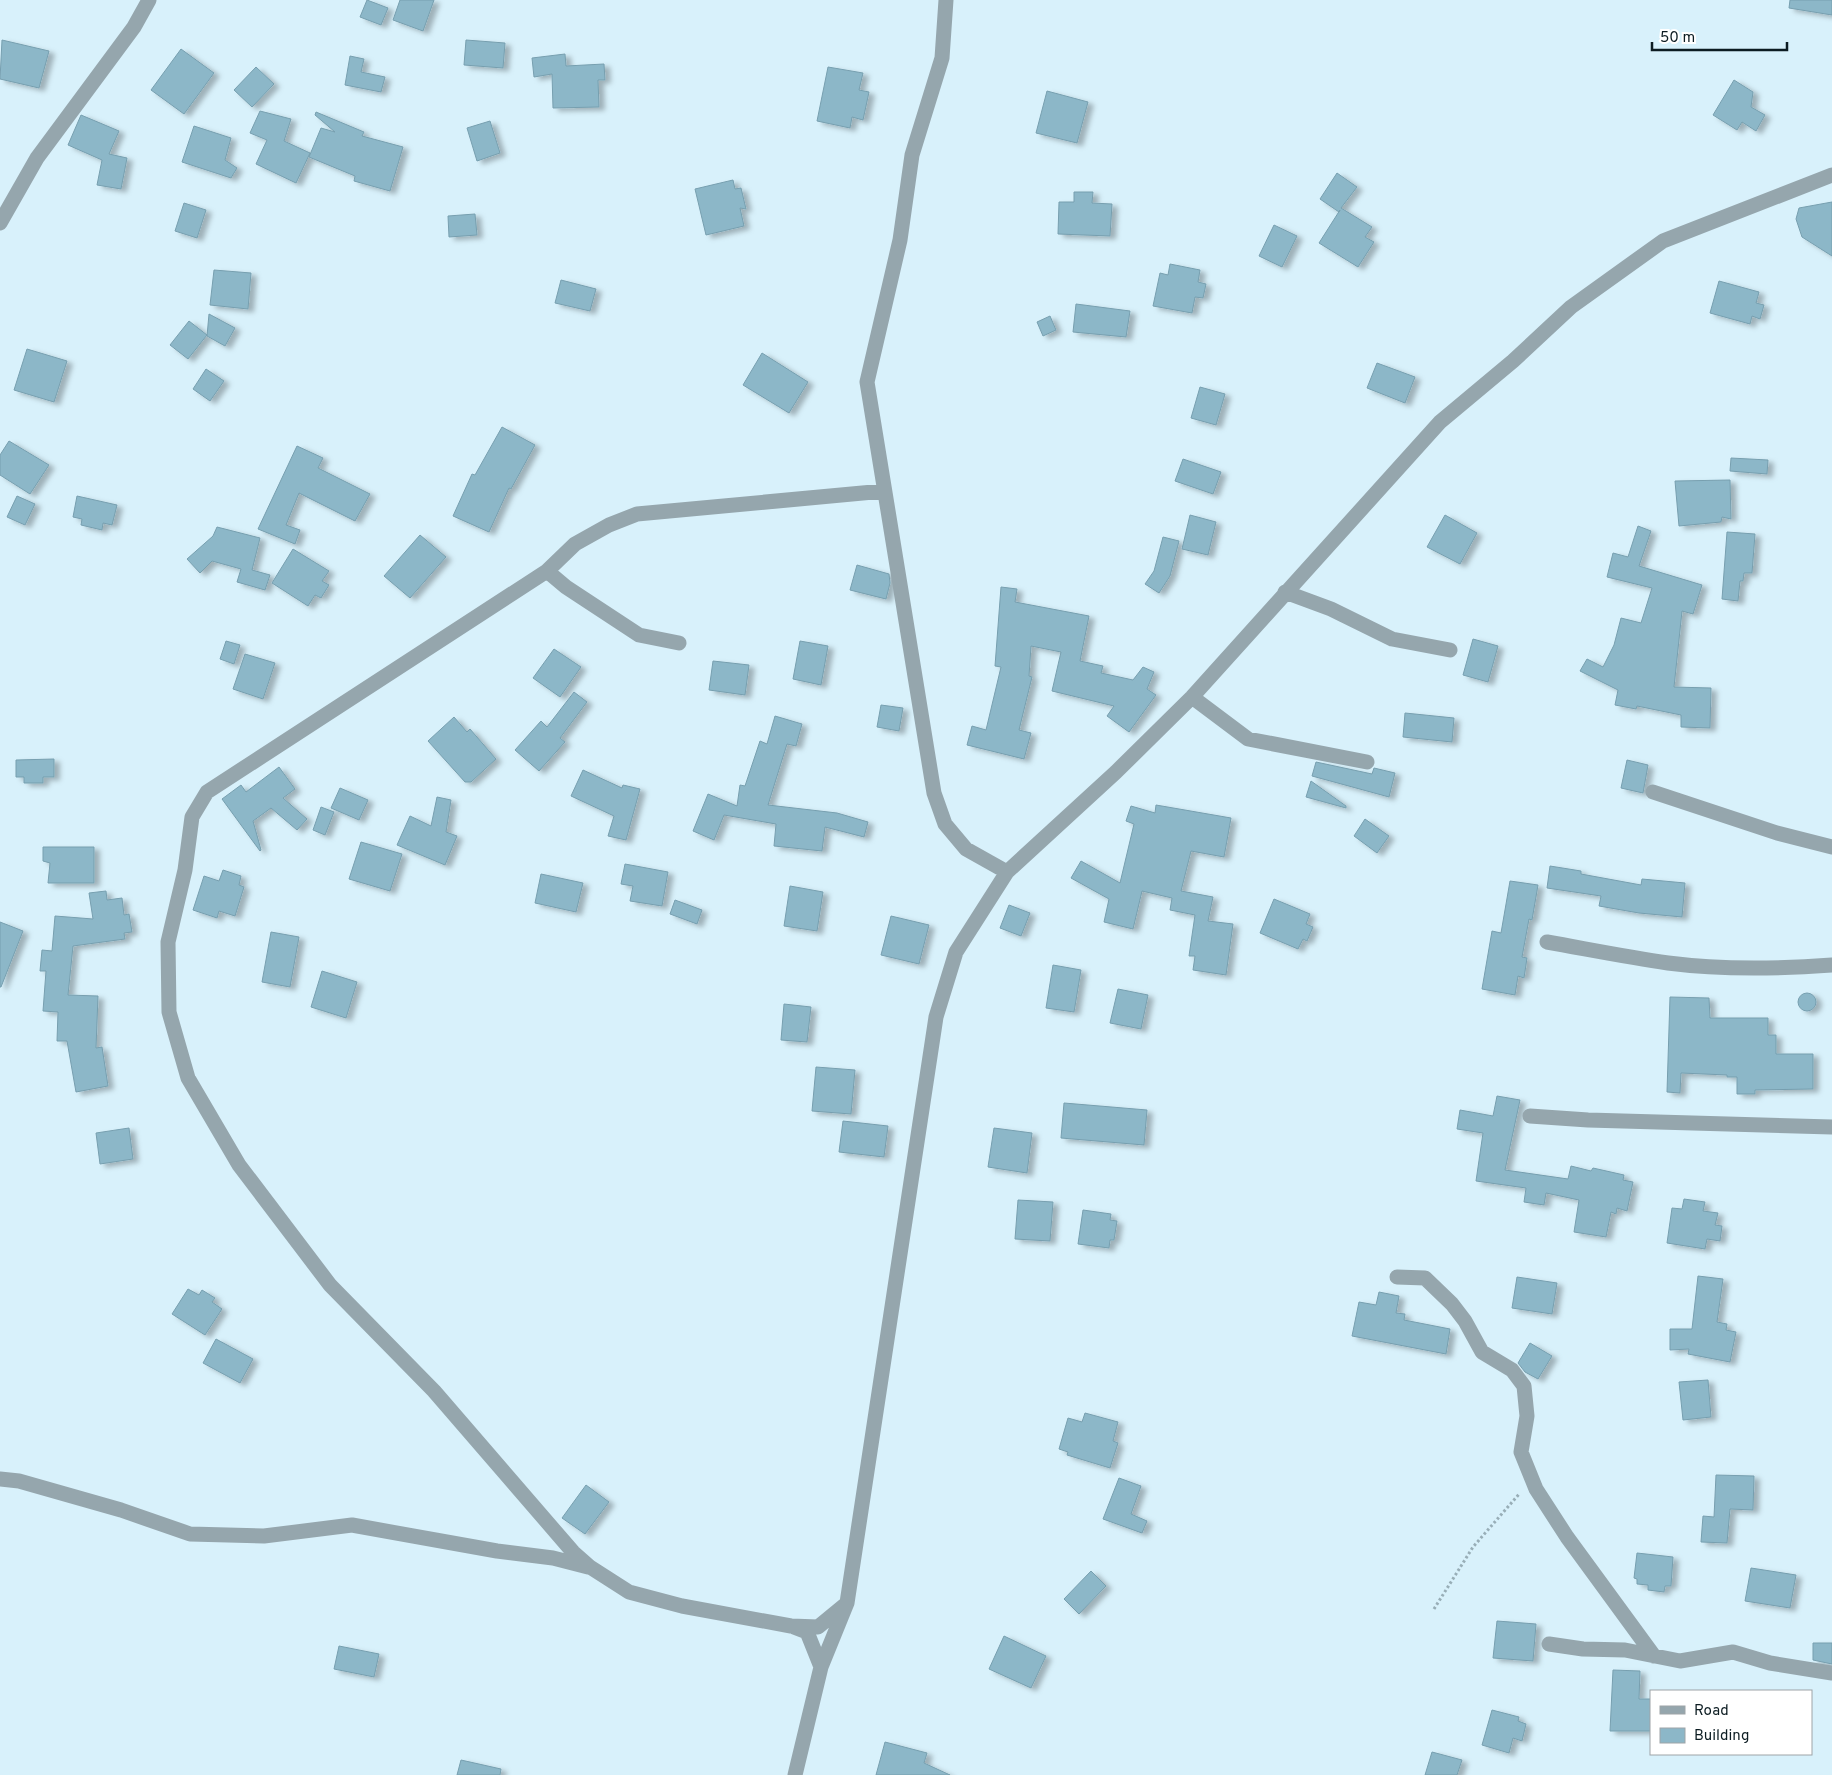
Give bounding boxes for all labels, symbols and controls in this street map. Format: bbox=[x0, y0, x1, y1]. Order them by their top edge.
scale bar bbox=[1652, 20, 1787, 52]
text: 50 m bbox=[1660, 29, 1695, 48]
legend bbox=[1650, 1690, 1812, 1755]
text: Road bbox=[1694, 1702, 1729, 1721]
text: Building bbox=[1694, 1727, 1749, 1746]

